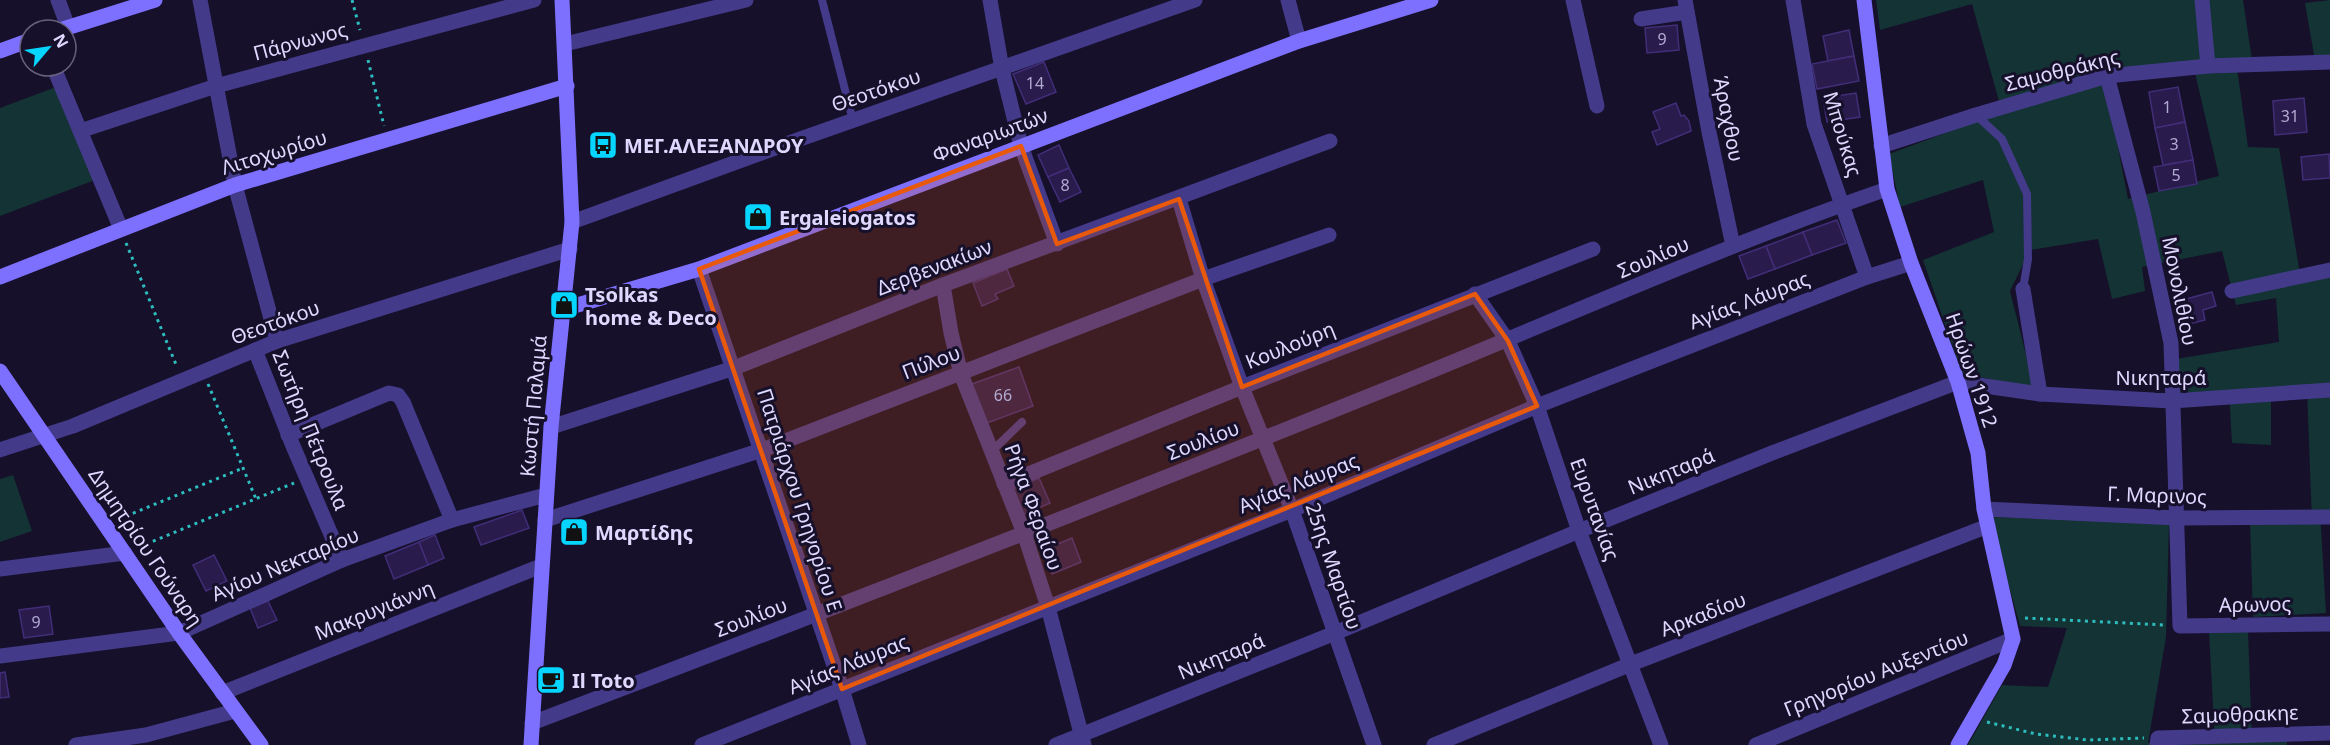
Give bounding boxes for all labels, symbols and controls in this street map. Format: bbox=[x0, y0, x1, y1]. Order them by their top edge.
street label: Πάρνωνος bbox=[250, 15, 350, 67]
north arrow bbox=[18, 18, 78, 78]
house number: 9 bbox=[1657, 28, 1667, 50]
text: N bbox=[48, 30, 74, 52]
street label: Σαμοθράκης bbox=[2002, 43, 2122, 97]
street label: Θεοτόκου bbox=[828, 62, 924, 118]
house number: 14 bbox=[1026, 72, 1044, 94]
street label: Άραχθου bbox=[1708, 74, 1750, 164]
street label: Μπούκας bbox=[1817, 88, 1869, 180]
house number: 1 bbox=[2162, 96, 2172, 118]
street label: Φαναριωτών bbox=[928, 102, 1052, 168]
house number: 31 bbox=[2281, 105, 2299, 127]
street label: Λιτοχωρίου bbox=[218, 123, 330, 181]
bus stop icon: ΜΕΓ.ΑΛΕΞΑΝΔΡΟΥ bbox=[587, 129, 619, 161]
place label: ΜΕΓ.ΑΛΕΞΑΝΔΡΟΥ bbox=[624, 132, 804, 159]
house number: 3 bbox=[2169, 133, 2179, 155]
house number: 5 bbox=[2171, 164, 2181, 186]
house number: 8 bbox=[1060, 174, 1070, 196]
shop icon: Ergaleiogatos bbox=[742, 201, 774, 233]
place label: Ergaleiogatos bbox=[779, 204, 916, 231]
street label: Σουλίου bbox=[1613, 230, 1693, 284]
street label: Δερβενακίων bbox=[873, 233, 995, 301]
street label: Μονολιθίου bbox=[2156, 234, 2204, 348]
street label: Αγίας Λάυρας bbox=[1685, 265, 1813, 335]
place label: Tsolkas home & Deco bbox=[585, 281, 717, 331]
shop icon: Tsolkas home & Deco bbox=[548, 289, 580, 321]
street label: Θεοτόκου bbox=[227, 293, 323, 351]
street label: Ηρώων 1912 bbox=[1940, 309, 2004, 431]
street label: Κουλούρη bbox=[1241, 315, 1339, 375]
street label: Κωστή Παλαμά bbox=[513, 333, 553, 478]
street label: Πύλου bbox=[898, 339, 964, 385]
street label: Σωτήρη Πέτρουλα bbox=[267, 346, 356, 515]
street label: Νικηταρά bbox=[2116, 364, 2207, 391]
house number: 66 bbox=[994, 384, 1012, 406]
street label: Πατριάρχου Γρηγορίου Ε bbox=[751, 385, 849, 615]
street label: Σουλίου bbox=[1163, 414, 1243, 466]
street label: Ρήγα Φεραίου bbox=[999, 440, 1069, 574]
street label: Νικηταρά bbox=[1624, 441, 1719, 501]
street label: Αγίας Λάυρας bbox=[1234, 447, 1362, 519]
street label: Ευρυτανίας bbox=[1564, 454, 1626, 564]
street label: Δημητρίου Γούναρη bbox=[83, 462, 209, 632]
street label: Γ. Μαρινος bbox=[2107, 480, 2208, 510]
street label: 25ης Μαρτίου bbox=[1300, 499, 1368, 633]
shop icon: Μαρτίδης bbox=[558, 516, 590, 548]
place label: Μαρτίδης bbox=[595, 519, 693, 546]
street label: Αγίου Νεκταρίου bbox=[207, 521, 363, 607]
street label: Μακρυγιάννη bbox=[310, 574, 438, 646]
street label: Αρκαδίου bbox=[1656, 585, 1750, 643]
street label: Αρωνος bbox=[2219, 590, 2292, 618]
street label: Σουλίου bbox=[711, 591, 791, 643]
house number: 9 bbox=[31, 611, 41, 633]
street label: Γρηγορίου Αυξεντίου bbox=[1780, 624, 1972, 722]
street label: Νικηταρά bbox=[1174, 626, 1269, 686]
street label: Αγίας Λάυρας bbox=[784, 628, 912, 700]
cafe icon: Il Toto bbox=[535, 664, 567, 696]
place label: Il Toto bbox=[572, 667, 635, 694]
street label: Σαμοθρακηε bbox=[2181, 698, 2299, 730]

